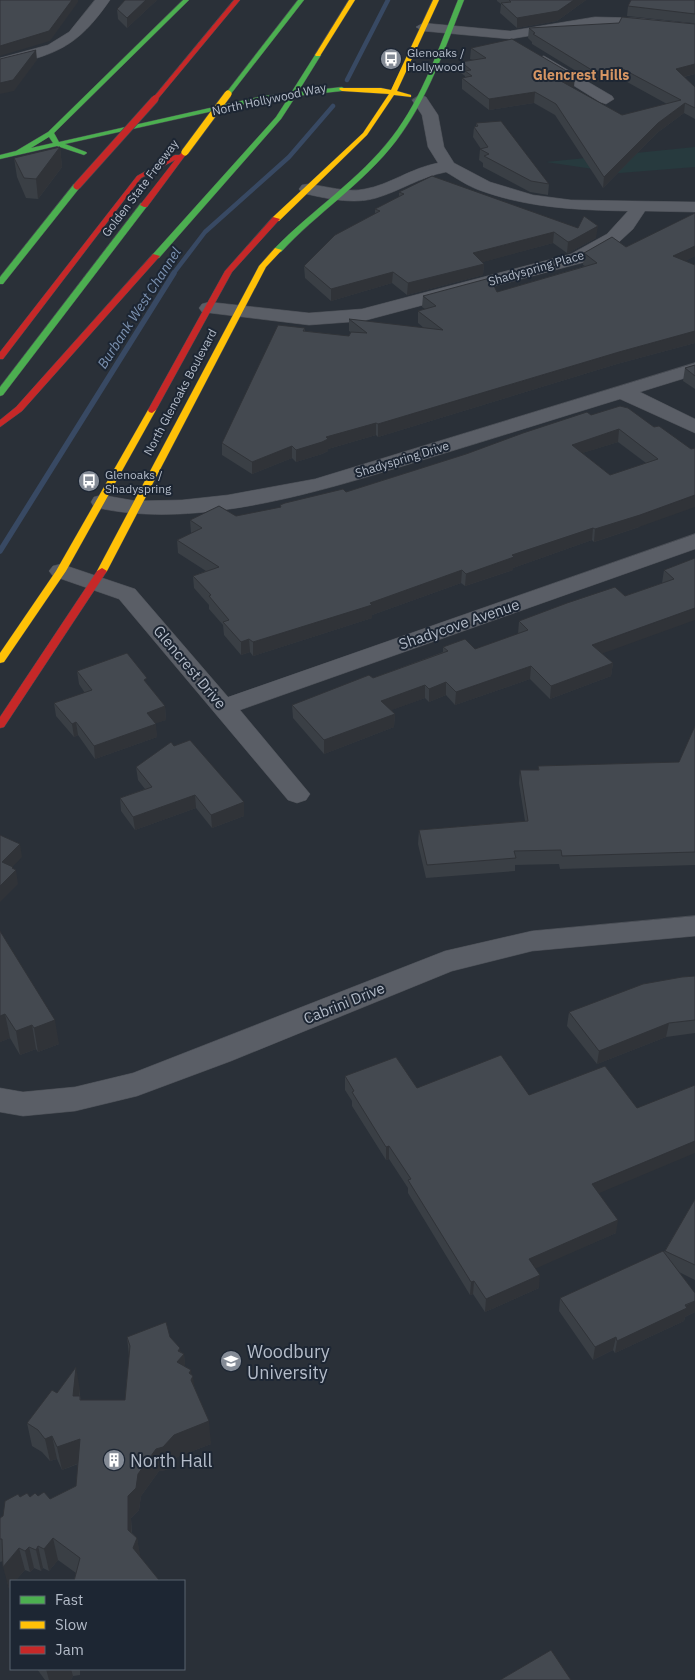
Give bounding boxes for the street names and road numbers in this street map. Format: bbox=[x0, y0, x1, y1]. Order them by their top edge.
street label: North Hollywood Way bbox=[211, 80, 327, 118]
street label: Golden State Freeway bbox=[98, 136, 182, 240]
street label: Shadyspring Place bbox=[486, 247, 586, 289]
street label: North Glenoaks Boulevard bbox=[140, 326, 220, 458]
street label: Shadyspring Drive bbox=[353, 438, 451, 480]
street label: Shadycove Avenue bbox=[396, 594, 522, 654]
street label: Glencrest Drive bbox=[150, 621, 230, 713]
street label: Cabrini Drive bbox=[301, 978, 387, 1028]

